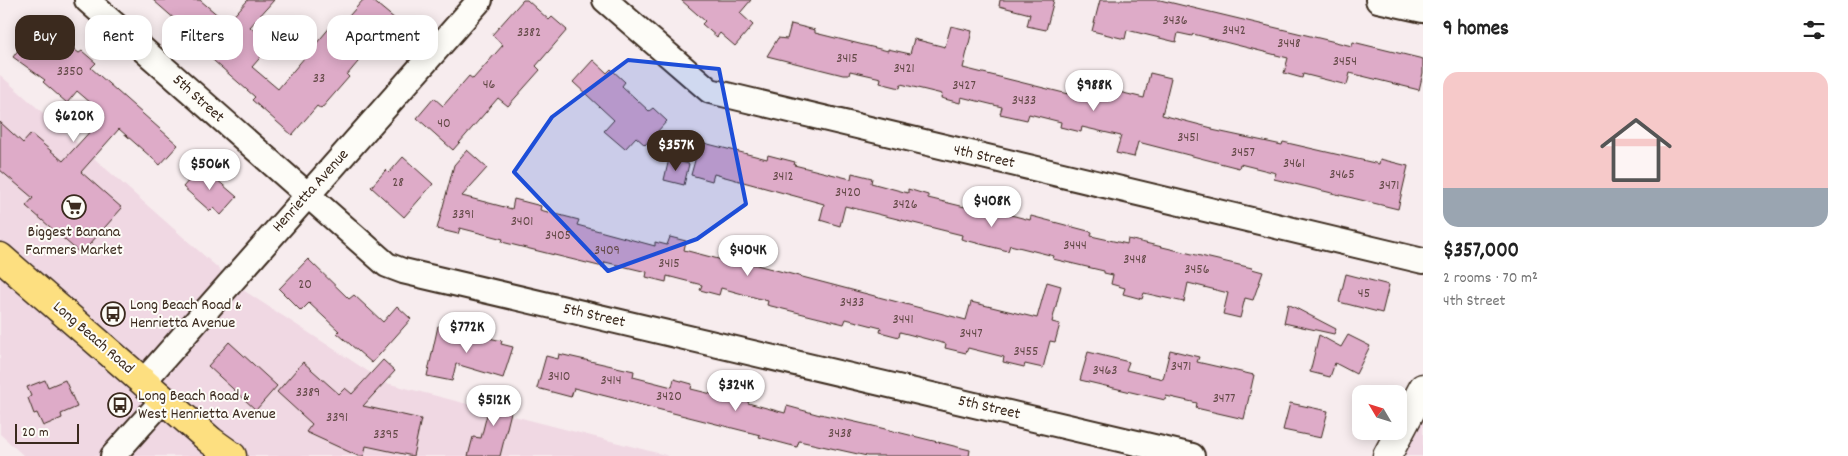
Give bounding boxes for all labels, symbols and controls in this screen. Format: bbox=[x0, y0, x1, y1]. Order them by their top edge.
house number: 3436 bbox=[1162, 11, 1188, 31]
chip: Buy bbox=[15, 15, 75, 60]
chip: Rent bbox=[85, 15, 152, 60]
chip: Filters bbox=[162, 15, 243, 60]
chip: New bbox=[253, 15, 317, 60]
chip: Apartment bbox=[327, 15, 438, 60]
text: 9 homes bbox=[1443, 15, 1509, 45]
icon: filters bbox=[1800, 16, 1828, 44]
house number: 3442 bbox=[1222, 21, 1246, 41]
house number: 3382 bbox=[517, 23, 541, 43]
house number: 3448 bbox=[1277, 34, 1301, 54]
house number: 3415 bbox=[836, 49, 858, 69]
house number: 3454 bbox=[1333, 52, 1357, 72]
house number: 3421 bbox=[893, 59, 915, 79]
house number: 3350 bbox=[57, 62, 83, 82]
street label: 5th Street bbox=[167, 69, 229, 129]
house number: 33 bbox=[313, 69, 325, 89]
pin: $988K bbox=[1059, 70, 1129, 112]
text: $988K bbox=[1076, 74, 1112, 97]
house number: 46 bbox=[483, 75, 495, 95]
house number: 3427 bbox=[952, 76, 976, 96]
house number: 3433 bbox=[1012, 91, 1036, 111]
pin: $620K bbox=[39, 100, 109, 143]
text: $620K bbox=[54, 105, 94, 128]
icon: home bbox=[1591, 105, 1681, 195]
house number: 40 bbox=[437, 114, 451, 134]
house number: 3451 bbox=[1177, 128, 1199, 148]
pin: $357K bbox=[641, 130, 711, 172]
text: $357K bbox=[658, 134, 694, 157]
street label: 4th Street bbox=[951, 139, 1017, 175]
house number: 3457 bbox=[1231, 143, 1255, 163]
street label: Henrietta Avenue bbox=[267, 144, 355, 238]
pin: $506K bbox=[175, 148, 245, 191]
text: $506K bbox=[190, 153, 230, 176]
house number: 3461 bbox=[1283, 154, 1305, 174]
house number: 3465 bbox=[1329, 165, 1355, 185]
house number: 3412 bbox=[772, 167, 794, 187]
house number: 28 bbox=[392, 173, 404, 193]
house number: 3471 bbox=[1379, 176, 1399, 196]
house number: 3420 bbox=[835, 183, 861, 203]
pin: $408K bbox=[957, 186, 1027, 228]
text: $408K bbox=[973, 190, 1011, 213]
supermarket icon: Biggest Banana Farmers Market bbox=[61, 194, 87, 220]
house number: 3426 bbox=[892, 195, 918, 215]
house number: 3391 bbox=[452, 205, 474, 225]
house number: 3401 bbox=[511, 212, 533, 232]
place label: Biggest Banana Farmers Market bbox=[25, 221, 123, 262]
house number: 3405 bbox=[545, 226, 571, 246]
pin: $404K bbox=[713, 234, 783, 277]
house number: 3444 bbox=[1063, 236, 1087, 256]
text: $357,000 bbox=[1443, 237, 1519, 267]
text: $404K bbox=[729, 239, 767, 262]
house number: 3409 bbox=[594, 241, 620, 261]
house number: 3448 bbox=[1123, 250, 1147, 270]
house number: 3415 bbox=[658, 254, 680, 274]
house number: 3456 bbox=[1184, 260, 1210, 280]
text: 2 rooms · 70 m² bbox=[1443, 267, 1538, 290]
house number: 20 bbox=[298, 275, 312, 295]
house number: 45 bbox=[1358, 284, 1370, 304]
text: 4th Street bbox=[1443, 290, 1505, 313]
house number: 3433 bbox=[840, 293, 864, 313]
place label: Long Beach Road & Henrietta Avenue bbox=[130, 294, 242, 335]
street label: Long Beach Road bbox=[47, 296, 139, 380]
street label: 5th Street bbox=[561, 298, 627, 334]
bus stop icon: Long Beach Road & Henrietta Avenue bbox=[100, 301, 126, 327]
house number: 3441 bbox=[893, 310, 913, 330]
pin: $772K bbox=[432, 312, 502, 354]
text: $772K bbox=[450, 316, 484, 339]
house number: 3447 bbox=[959, 324, 983, 344]
house number: 3455 bbox=[1014, 342, 1039, 362]
house number: 3471 bbox=[1171, 357, 1191, 377]
house number: 3463 bbox=[1092, 361, 1118, 381]
house number: 3410 bbox=[548, 367, 570, 387]
pin: $324K bbox=[701, 370, 771, 412]
house number: 3414 bbox=[601, 371, 621, 391]
text: $324K bbox=[718, 374, 754, 397]
house number: 3389 bbox=[296, 383, 320, 403]
pin: $512K bbox=[459, 384, 529, 427]
place label: Long Beach Road & West Henrietta Avenue bbox=[138, 385, 276, 426]
north arrow bbox=[1352, 385, 1408, 440]
map controls bbox=[1352, 385, 1407, 440]
house number: 3420 bbox=[656, 387, 682, 407]
text: $512K bbox=[477, 389, 511, 412]
house number: 3477 bbox=[1213, 389, 1235, 409]
street label: 5th Street bbox=[956, 390, 1022, 426]
bus stop icon: Long Beach Road & West Henrietta Avenue bbox=[107, 392, 133, 418]
house number: 3391 bbox=[326, 408, 348, 428]
scale bar bbox=[15, 421, 79, 444]
text: 20 m bbox=[22, 423, 49, 443]
house number: 3438 bbox=[828, 424, 852, 444]
house number: 3395 bbox=[373, 425, 399, 445]

